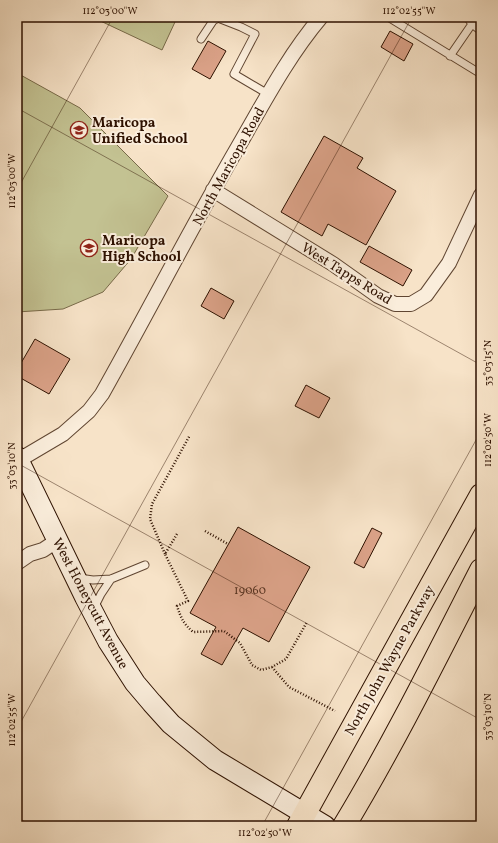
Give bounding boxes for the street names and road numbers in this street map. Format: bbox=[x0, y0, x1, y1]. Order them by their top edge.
street label: North Maricopa Road bbox=[189, 104, 270, 229]
street label: West Tapps Road bbox=[297, 239, 395, 310]
street label: West Honeycutt Avenue bbox=[47, 535, 132, 673]
street label: North John Wayne Parkway bbox=[341, 582, 440, 739]

